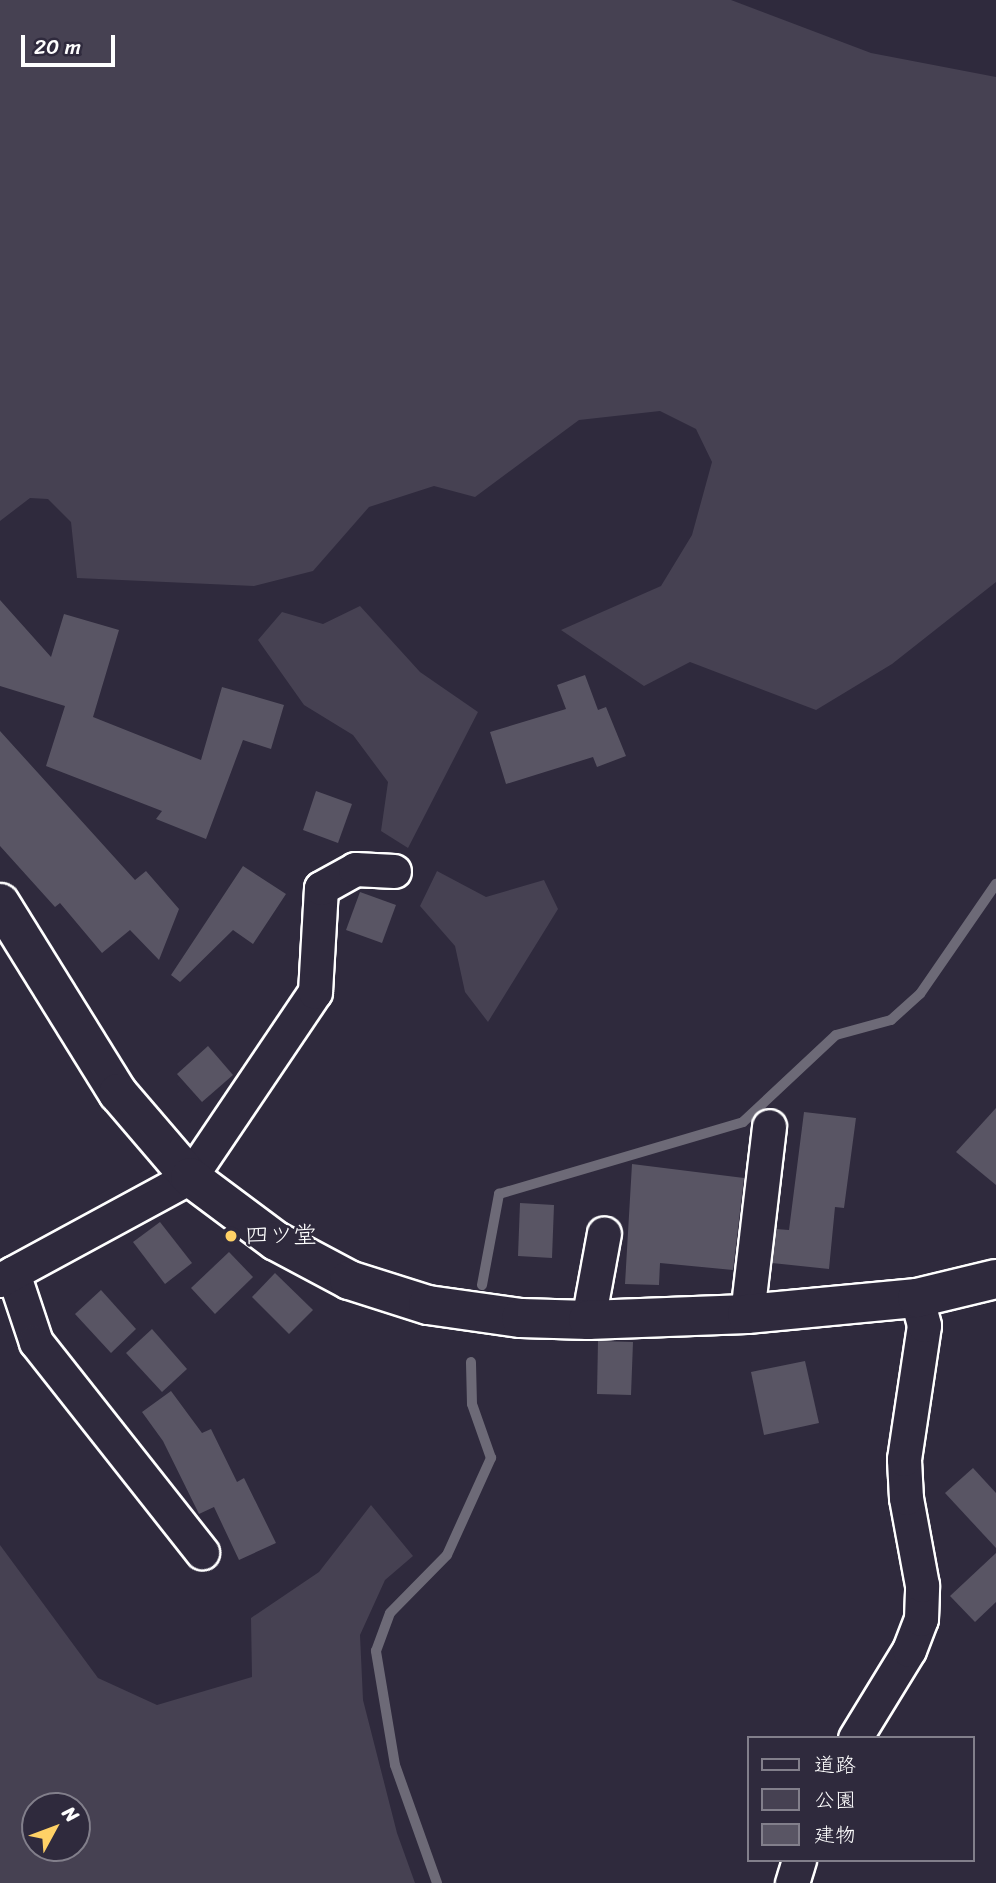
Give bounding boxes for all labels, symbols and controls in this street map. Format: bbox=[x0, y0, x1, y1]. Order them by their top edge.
scale bar bbox=[24, 21, 119, 65]
text: 20 m bbox=[34, 28, 81, 66]
place label: 四ツ堂 bbox=[245, 1222, 317, 1250]
marker: 四ツ堂 bbox=[223, 1228, 239, 1244]
legend bbox=[748, 1736, 975, 1862]
text: 道路 bbox=[814, 1746, 856, 1784]
text: 公園 bbox=[814, 1781, 856, 1819]
north arrow bbox=[21, 1792, 91, 1862]
text: N bbox=[54, 1798, 87, 1830]
text: 建物 bbox=[814, 1816, 856, 1854]

